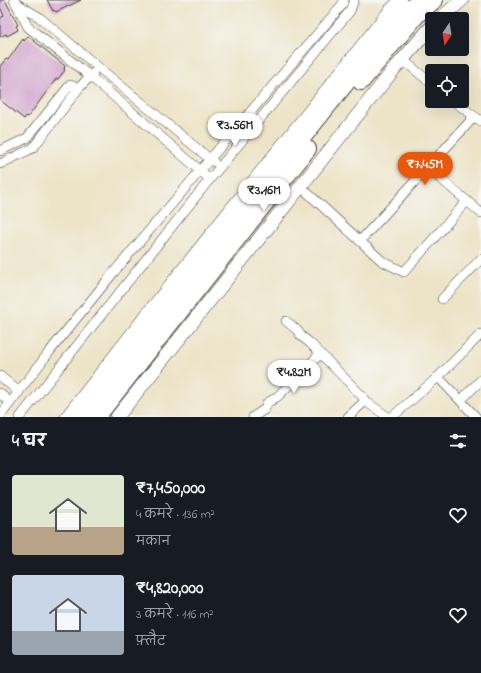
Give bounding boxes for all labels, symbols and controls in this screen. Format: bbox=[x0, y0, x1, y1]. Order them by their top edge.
north arrow bbox=[425, 12, 469, 56]
map controls bbox=[425, 12, 469, 108]
button: locate bbox=[425, 64, 469, 108]
pin: ₹3.56M bbox=[202, 113, 268, 147]
text: ₹3.56M bbox=[217, 116, 253, 135]
pin: ₹7.45M bbox=[392, 152, 458, 186]
text: ₹7.45M bbox=[407, 155, 443, 174]
pin: ₹3.16M bbox=[231, 178, 297, 212]
text: ₹3.16M bbox=[247, 181, 281, 200]
pin: ₹4.82M bbox=[261, 360, 327, 394]
text: ₹4.82M bbox=[276, 363, 312, 382]
text: 4 घर bbox=[12, 429, 46, 454]
icon: filters bbox=[447, 430, 469, 452]
text: ₹7,450,000 bbox=[136, 476, 205, 501]
icon: home bbox=[44, 491, 92, 539]
icon: heart bbox=[447, 504, 469, 526]
text: 4 कमरे · 136 m² bbox=[136, 505, 215, 524]
text: मकान bbox=[136, 532, 170, 551]
text: ₹4,820,000 bbox=[136, 576, 203, 601]
icon: home bbox=[44, 591, 92, 639]
icon: heart bbox=[447, 604, 469, 626]
text: 3 कमरे · 116 m² bbox=[136, 605, 213, 624]
text: फ़्लैट bbox=[136, 632, 166, 651]

